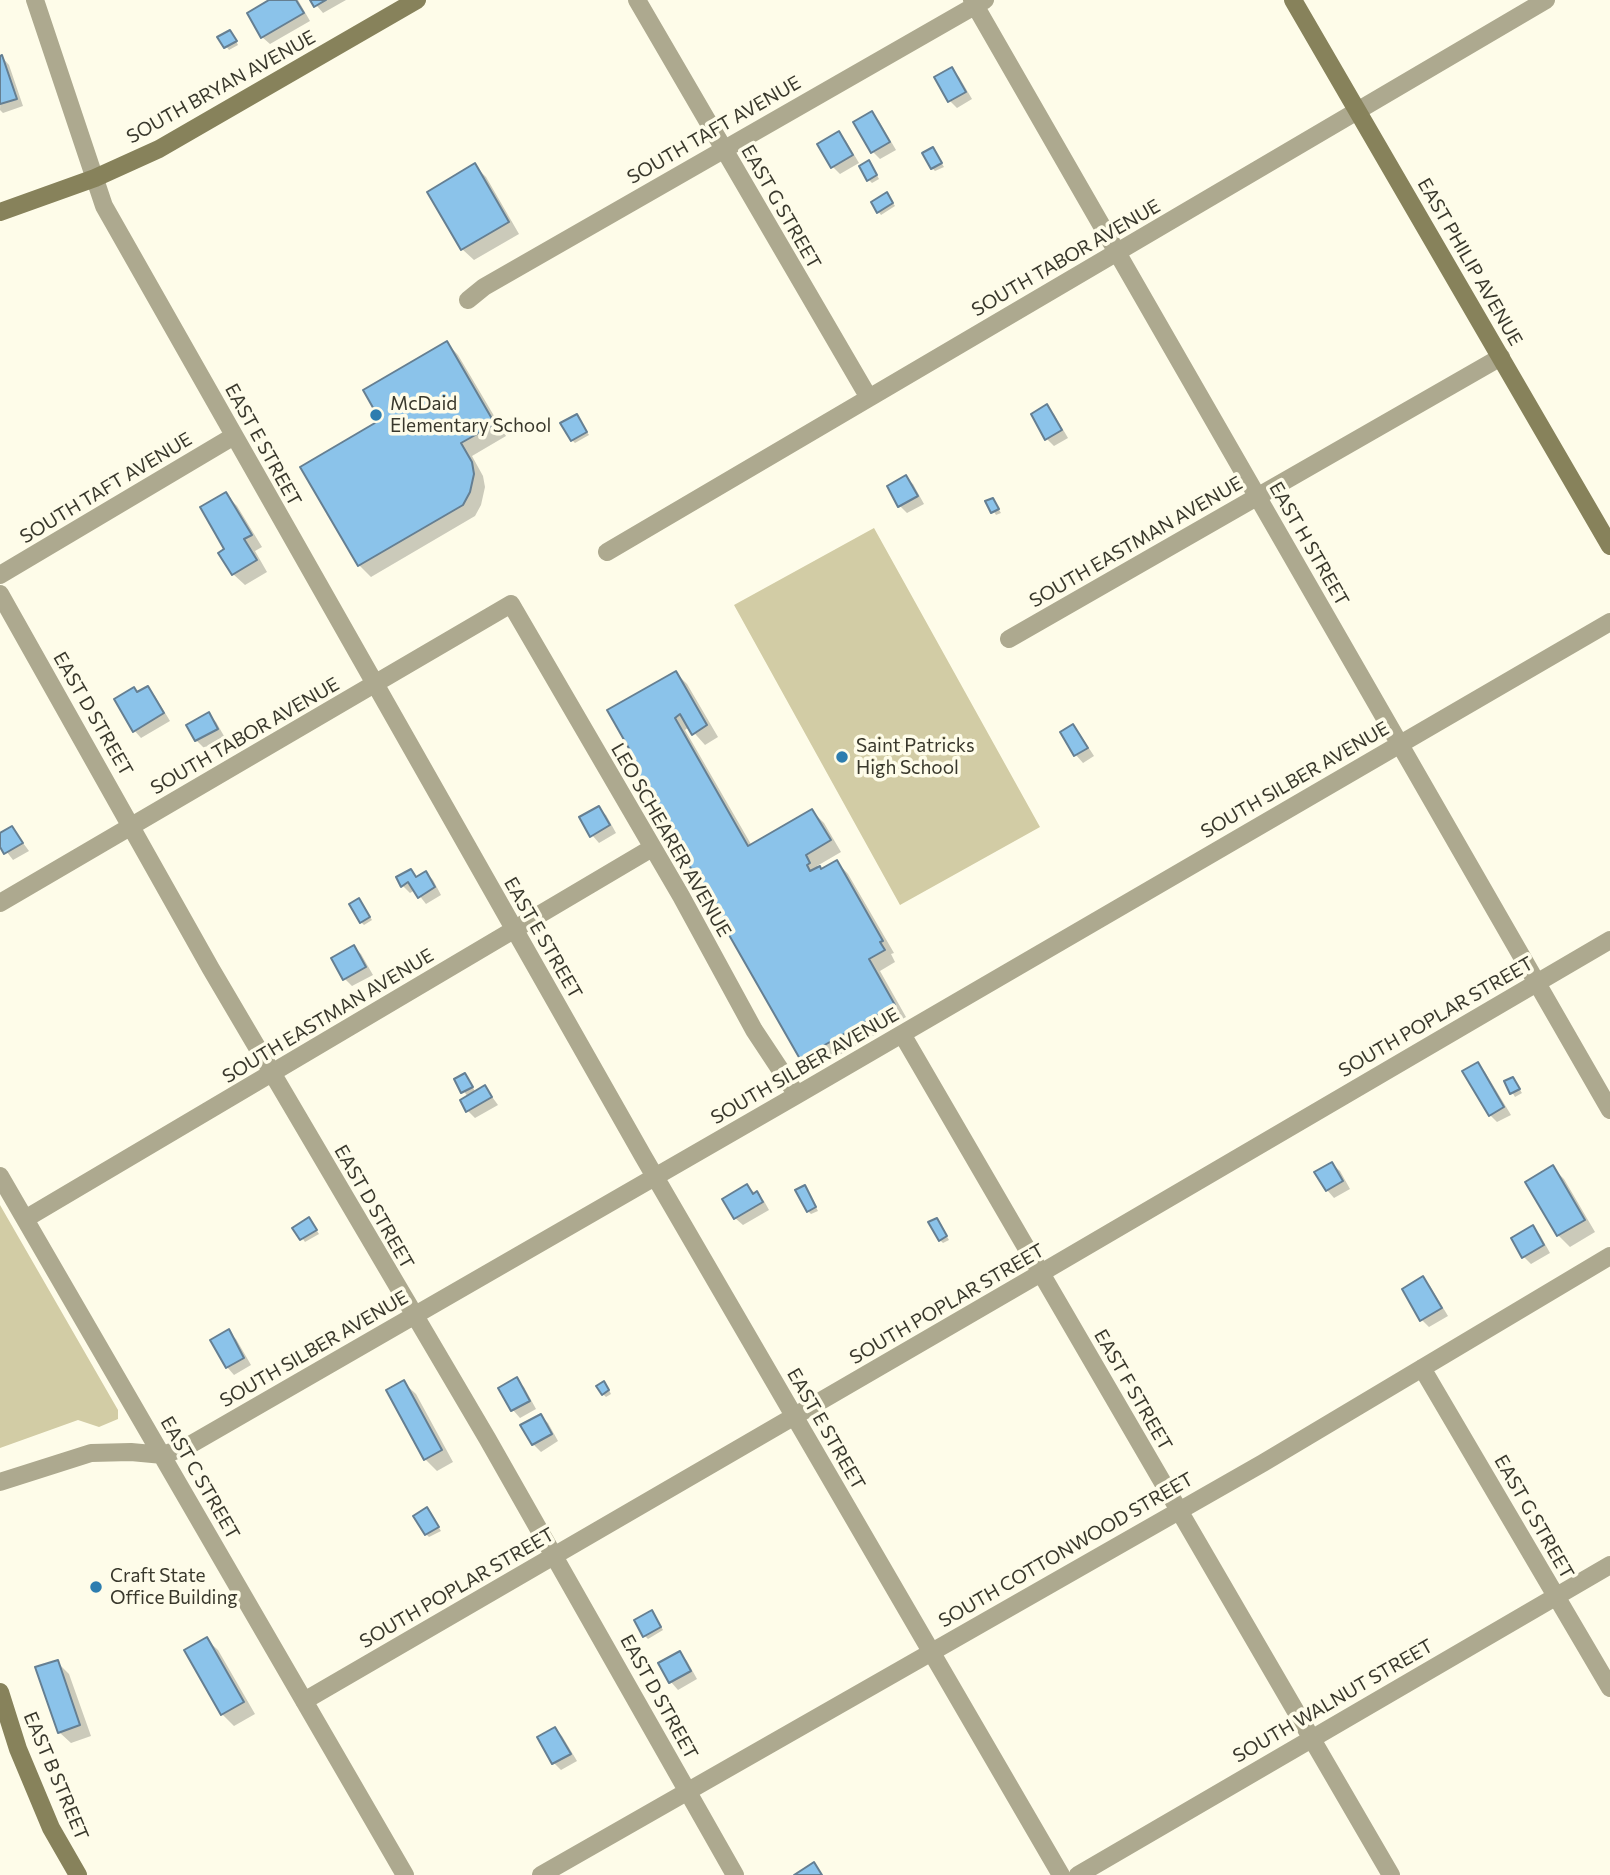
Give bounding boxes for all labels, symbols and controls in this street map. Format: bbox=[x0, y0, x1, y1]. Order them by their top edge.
street label: SOUTH BRYAN AVENUE bbox=[123, 26, 319, 148]
street label: SOUTH TAFT AVENUE bbox=[623, 71, 805, 189]
street label: EAST G STREET bbox=[736, 141, 826, 273]
street label: EAST PHILIP AVENUE bbox=[1413, 174, 1527, 350]
street label: SOUTH TABOR AVENUE bbox=[968, 195, 1164, 321]
street label: EAST E STREET bbox=[220, 380, 306, 510]
place label: McDaid Elementary School bbox=[390, 393, 551, 437]
marker: McDaid Elementary School bbox=[368, 407, 384, 423]
street label: SOUTH TAFT AVENUE bbox=[16, 428, 196, 548]
street label: SOUTH EASTMAN AVENUE bbox=[1025, 472, 1247, 612]
street label: EAST H STREET bbox=[1264, 478, 1354, 610]
street label: EAST D STREET bbox=[48, 648, 138, 780]
street label: SOUTH TABOR AVENUE bbox=[147, 673, 343, 799]
street label: SOUTH SILBER AVENUE bbox=[1197, 717, 1393, 843]
place label: Saint Patricks High School bbox=[856, 735, 975, 779]
street label: LEO SCHEARER AVENUE bbox=[606, 739, 736, 941]
marker: Saint Patricks High School bbox=[834, 749, 850, 765]
street label: EAST E STREET bbox=[499, 873, 587, 1003]
street label: SOUTH EASTMAN AVENUE bbox=[218, 944, 438, 1088]
street label: SOUTH POPLAR STREET bbox=[1335, 952, 1537, 1082]
street label: SOUTH SILBER AVENUE bbox=[707, 1003, 903, 1129]
street label: EAST D STREET bbox=[329, 1141, 419, 1273]
street label: SOUTH POPLAR STREET bbox=[846, 1239, 1048, 1369]
street label: SOUTH SILBER AVENUE bbox=[216, 1286, 412, 1412]
street label: EAST F STREET bbox=[1089, 1325, 1177, 1455]
street label: EAST E STREET bbox=[782, 1364, 870, 1494]
street label: EAST C STREET bbox=[156, 1412, 244, 1544]
street label: EAST G STREET bbox=[1489, 1451, 1579, 1583]
street label: SOUTH COTTONWOOD STREET bbox=[935, 1468, 1197, 1632]
street label: SOUTH POPLAR STREET bbox=[356, 1523, 558, 1653]
place label: Craft State Office Building bbox=[110, 1565, 238, 1609]
marker: Craft State Office Building bbox=[88, 1579, 104, 1595]
street label: EAST D STREET bbox=[615, 1631, 703, 1763]
street label: SOUTH WALNUT STREET bbox=[1229, 1634, 1437, 1768]
street label: EAST B STREET bbox=[19, 1708, 93, 1844]

